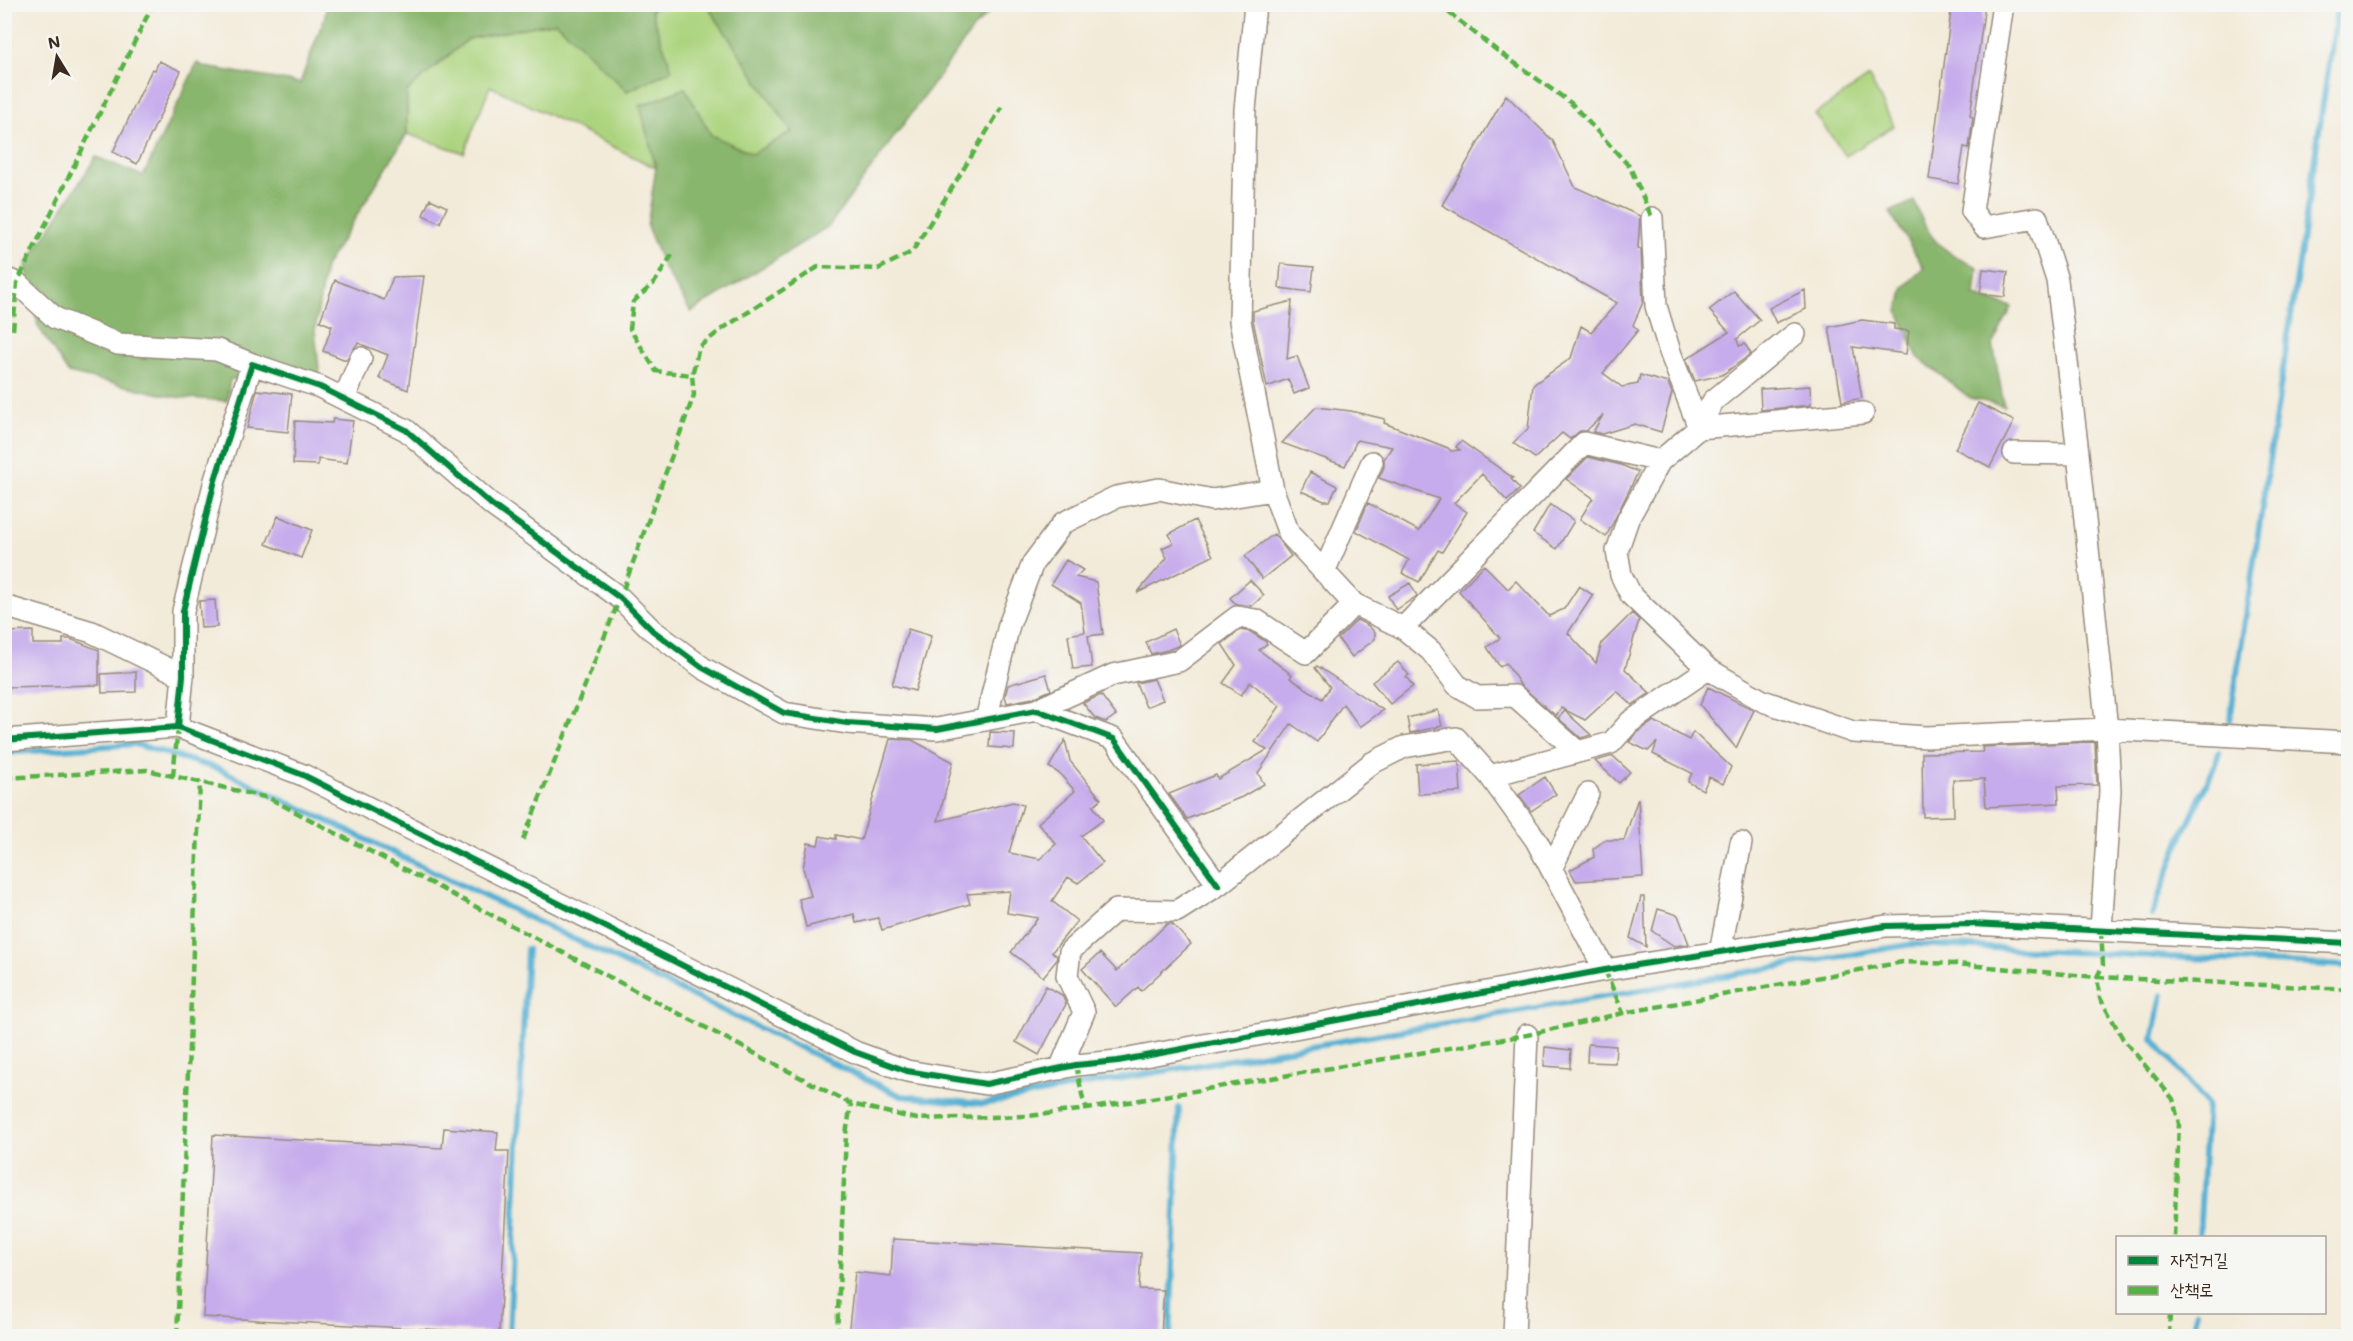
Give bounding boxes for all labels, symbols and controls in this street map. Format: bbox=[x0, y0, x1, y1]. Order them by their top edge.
north arrow bbox=[27, 27, 87, 87]
text: N bbox=[46, 30, 62, 53]
legend bbox=[2116, 1236, 2326, 1314]
text: 자전거길 bbox=[2170, 1247, 2228, 1271]
text: 산책로 bbox=[2170, 1277, 2213, 1301]

